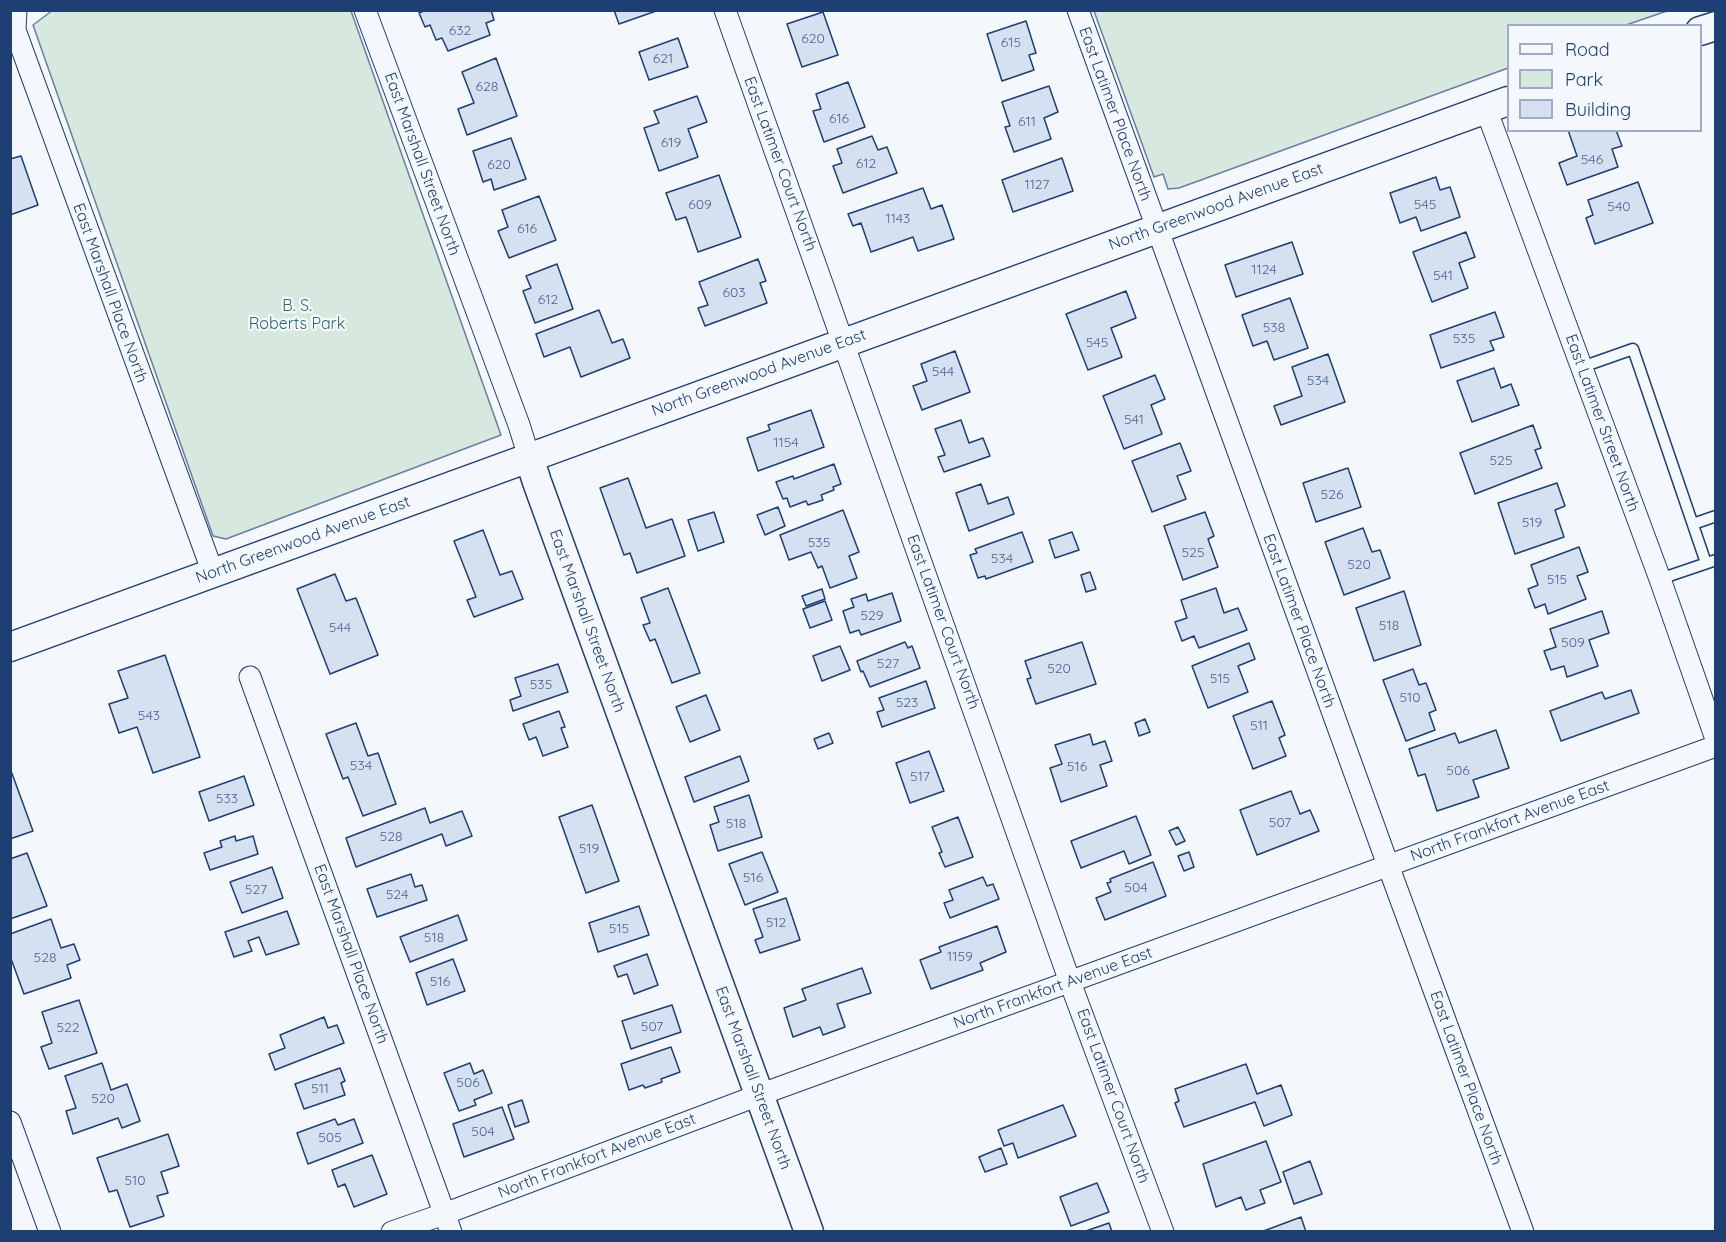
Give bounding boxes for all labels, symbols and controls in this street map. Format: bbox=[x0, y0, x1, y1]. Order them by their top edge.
house number: 632 bbox=[449, 23, 471, 39]
street label: East Latimer Place North bbox=[1075, 24, 1155, 204]
legend bbox=[1507, 24, 1702, 132]
house number: 620 bbox=[801, 31, 825, 47]
house number: 615 bbox=[1001, 35, 1021, 51]
text: Road bbox=[1565, 38, 1610, 61]
house number: 621 bbox=[653, 51, 673, 67]
text: Park bbox=[1565, 68, 1603, 91]
street label: East Marshall Street North bbox=[380, 70, 464, 258]
street label: East Latimer Court North bbox=[739, 74, 821, 254]
house number: 628 bbox=[476, 79, 498, 95]
text: Building bbox=[1565, 98, 1631, 121]
house number: 616 bbox=[829, 111, 849, 127]
house number: 611 bbox=[1018, 114, 1036, 130]
house number: 619 bbox=[661, 135, 681, 151]
house number: 546 bbox=[1581, 152, 1603, 168]
house number: 612 bbox=[856, 156, 876, 172]
house number: 620 bbox=[487, 157, 511, 173]
street label: North Greenwood Avenue East bbox=[1106, 159, 1326, 255]
house number: 1127 bbox=[1024, 177, 1050, 193]
house number: 609 bbox=[688, 197, 712, 213]
house number: 545 bbox=[1414, 197, 1436, 213]
house number: 540 bbox=[1607, 199, 1631, 215]
street label: East Marshall Place North bbox=[69, 201, 151, 385]
house number: 1143 bbox=[886, 211, 910, 227]
house number: 616 bbox=[517, 221, 537, 237]
house number: 1124 bbox=[1251, 262, 1277, 278]
house number: 541 bbox=[1433, 268, 1453, 284]
house number: 603 bbox=[722, 285, 746, 301]
house number: 612 bbox=[538, 292, 558, 308]
park label: B. S. Roberts Park bbox=[249, 296, 345, 334]
house number: 538 bbox=[1263, 320, 1285, 336]
street label: North Greenwood Avenue East bbox=[649, 325, 869, 421]
house number: 535 bbox=[1453, 331, 1475, 347]
street label: East Latimer Street North bbox=[1561, 332, 1643, 514]
house number: 545 bbox=[1086, 335, 1108, 351]
house number: 544 bbox=[932, 364, 954, 380]
house number: 534 bbox=[1307, 373, 1329, 389]
house number: 541 bbox=[1124, 412, 1144, 428]
house number: 1154 bbox=[773, 435, 799, 451]
house number: 525 bbox=[1489, 453, 1513, 469]
house number: 526 bbox=[1321, 487, 1343, 503]
street label: North Greenwood Avenue East bbox=[193, 492, 413, 588]
house number: 519 bbox=[1522, 515, 1542, 531]
street label: East Marshall Street North bbox=[545, 527, 629, 715]
street label: East Latimer Place North bbox=[1259, 531, 1339, 711]
street label: East Latimer Court North bbox=[902, 532, 984, 712]
house number: 535 bbox=[808, 535, 830, 551]
house number: 525 bbox=[1181, 545, 1205, 561]
house number: 534 bbox=[991, 551, 1013, 567]
house number: 520 bbox=[1347, 557, 1371, 573]
house number: 515 bbox=[1547, 572, 1567, 588]
house number: 529 bbox=[860, 608, 884, 624]
house number: 518 bbox=[1379, 618, 1399, 634]
house number: 544 bbox=[329, 620, 351, 636]
house number: 509 bbox=[1561, 635, 1585, 651]
house number: 527 bbox=[877, 656, 899, 672]
house number: 520 bbox=[1047, 661, 1071, 677]
house number: 515 bbox=[1210, 671, 1230, 687]
house number: 535 bbox=[530, 677, 552, 693]
house number: 510 bbox=[1399, 690, 1421, 706]
house number: 523 bbox=[896, 695, 918, 711]
house number: 543 bbox=[138, 708, 160, 724]
house number: 511 bbox=[1250, 718, 1268, 734]
house number: 534 bbox=[350, 758, 372, 774]
house number: 516 bbox=[1067, 759, 1087, 775]
house number: 506 bbox=[1446, 763, 1470, 779]
house number: 517 bbox=[910, 769, 930, 785]
street label: North Frankfort Avenue East bbox=[1408, 776, 1612, 866]
house number: 533 bbox=[216, 791, 238, 807]
house number: 507 bbox=[1269, 815, 1291, 831]
house number: 518 bbox=[726, 816, 746, 832]
house number: 528 bbox=[380, 829, 402, 845]
house number: 519 bbox=[579, 841, 599, 857]
street label: East Marshall Place North bbox=[310, 862, 392, 1046]
house number: 516 bbox=[743, 870, 763, 886]
house number: 504 bbox=[1124, 880, 1148, 896]
house number: 527 bbox=[245, 882, 267, 898]
house number: 524 bbox=[386, 887, 408, 903]
house number: 512 bbox=[766, 915, 786, 931]
house number: 515 bbox=[609, 921, 629, 937]
house number: 518 bbox=[424, 930, 444, 946]
street label: North Frankfort Avenue East bbox=[951, 943, 1155, 1033]
house number: 1159 bbox=[947, 949, 973, 965]
house number: 528 bbox=[34, 950, 56, 966]
house number: 516 bbox=[430, 974, 450, 990]
street label: East Marshall Street North bbox=[711, 984, 795, 1172]
street label: East Latimer Place North bbox=[1426, 988, 1506, 1168]
street label: East Latimer Court North bbox=[1072, 1006, 1154, 1186]
house number: 507 bbox=[641, 1019, 663, 1035]
house number: 522 bbox=[56, 1020, 80, 1036]
house number: 506 bbox=[456, 1075, 480, 1091]
house number: 511 bbox=[311, 1081, 329, 1097]
house number: 520 bbox=[91, 1091, 115, 1107]
street label: North Frankfort Avenue East bbox=[495, 1109, 699, 1203]
house number: 504 bbox=[471, 1124, 495, 1140]
house number: 505 bbox=[318, 1130, 342, 1146]
house number: 510 bbox=[124, 1173, 146, 1189]

